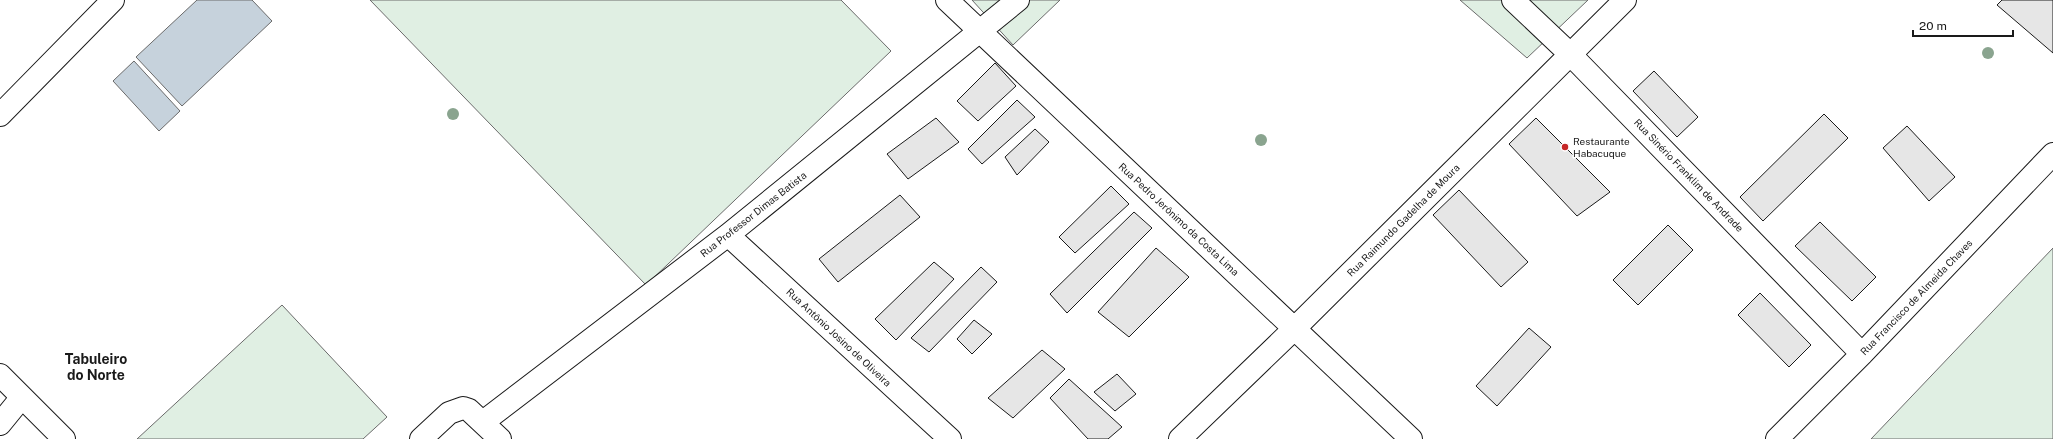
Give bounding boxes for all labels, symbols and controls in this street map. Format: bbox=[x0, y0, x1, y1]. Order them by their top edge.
scale bar bbox=[1913, 12, 2013, 38]
text: 20 m bbox=[1919, 19, 1947, 33]
street label: Rua Sinério Franklim de Andrade bbox=[1632, 116, 1746, 234]
place label: Restaurante Habacuque bbox=[1573, 135, 1630, 159]
marker: Restaurante Habacuque bbox=[1560, 142, 1570, 152]
street label: Rua Pedro Jerônimo da Costa Lima bbox=[1116, 160, 1242, 278]
street label: Rua Raimundo Gadelha de Moura bbox=[1344, 161, 1462, 279]
street label: Rua Professor Dimas Batista bbox=[697, 169, 809, 259]
street label: Rua Francisco de Almeida Chaves bbox=[1857, 237, 1975, 357]
street label: Rua Antônio Josino de Oliveira bbox=[784, 285, 894, 389]
district label: Tabuleiro do Norte bbox=[65, 351, 127, 383]

